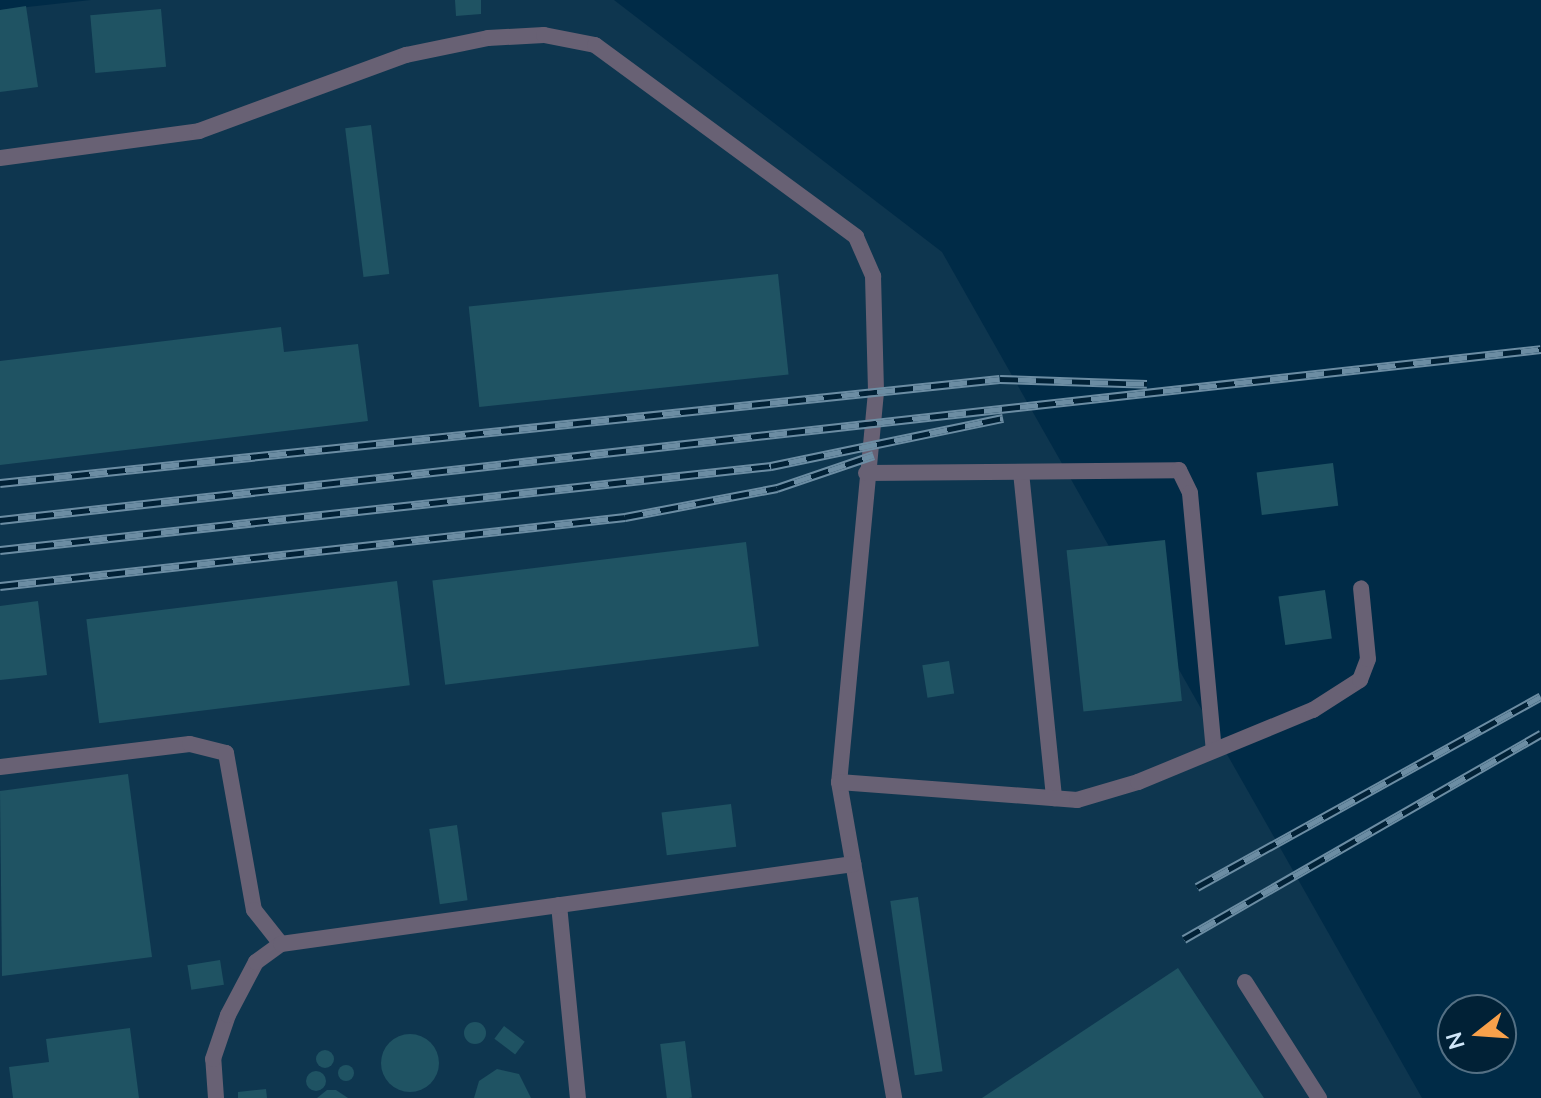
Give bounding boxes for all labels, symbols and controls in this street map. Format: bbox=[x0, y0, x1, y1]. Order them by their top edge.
north arrow bbox=[1437, 994, 1517, 1074]
text: N bbox=[1439, 1028, 1473, 1053]

